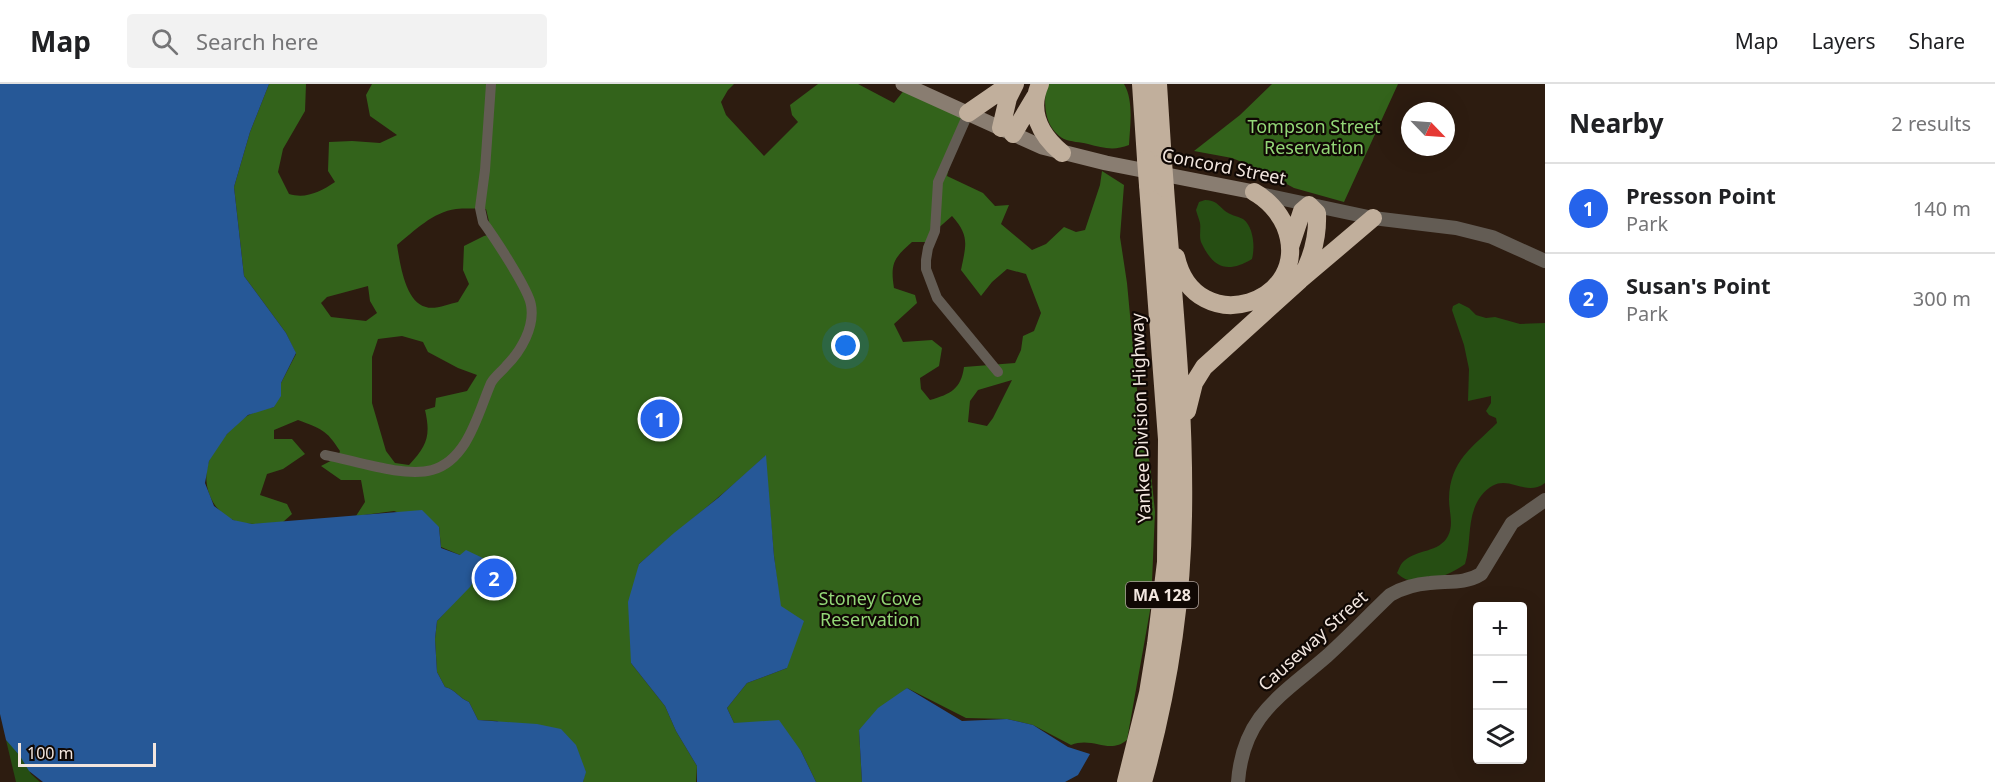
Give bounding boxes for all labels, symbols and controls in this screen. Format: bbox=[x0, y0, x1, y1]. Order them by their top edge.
search box bbox=[127, 14, 547, 68]
text: Map bbox=[30, 22, 91, 60]
icon: search bbox=[148, 25, 181, 58]
text: Search here bbox=[196, 26, 318, 56]
text: Map bbox=[1735, 27, 1779, 55]
text: Layers bbox=[1812, 27, 1876, 55]
text: Share bbox=[1909, 27, 1965, 55]
north arrow bbox=[1401, 102, 1455, 156]
text: Nearby bbox=[1569, 105, 1664, 141]
text: 2 results bbox=[1891, 110, 1971, 137]
park label: Tompson Street Reservation bbox=[1247, 114, 1381, 159]
street label: Concord Street bbox=[1160, 142, 1289, 190]
text: Presson Point bbox=[1626, 180, 1776, 210]
text: 1 bbox=[1583, 195, 1594, 222]
text: 140 m bbox=[1913, 195, 1971, 222]
text: Park bbox=[1626, 210, 1668, 237]
text: Susan's Point bbox=[1626, 270, 1771, 300]
text: 2 bbox=[1583, 285, 1594, 312]
text: 300 m bbox=[1913, 285, 1971, 312]
text: Park bbox=[1626, 300, 1668, 327]
street label: Yankee Division Highway bbox=[1124, 312, 1156, 524]
your location bbox=[831, 331, 860, 360]
pin: 1 bbox=[640, 396, 680, 442]
pin: 2 bbox=[474, 556, 514, 600]
road number: MA 128 bbox=[1126, 582, 1198, 608]
street label: Causeway Street bbox=[1253, 584, 1373, 696]
park label: Stoney Cove Reservation bbox=[818, 586, 922, 631]
map controls bbox=[1473, 602, 1527, 764]
button: + bbox=[1473, 602, 1527, 656]
button: − bbox=[1473, 656, 1527, 710]
button: layers bbox=[1473, 710, 1527, 764]
scale bar bbox=[18, 740, 156, 768]
text: 100 m bbox=[27, 742, 74, 764]

